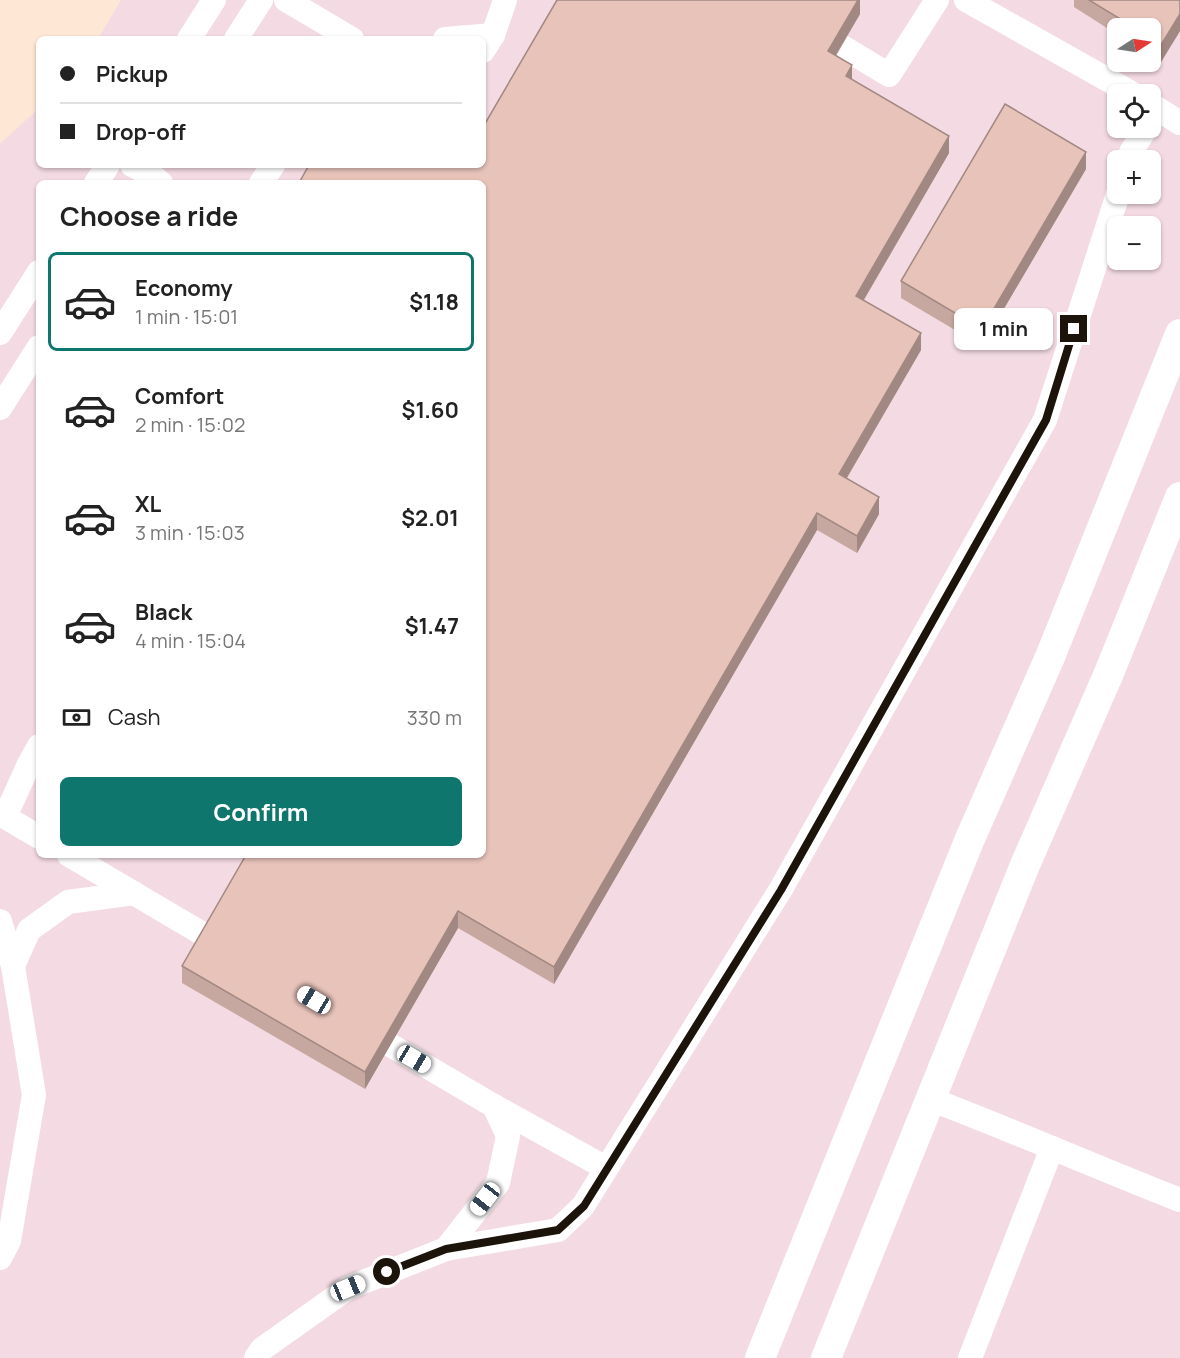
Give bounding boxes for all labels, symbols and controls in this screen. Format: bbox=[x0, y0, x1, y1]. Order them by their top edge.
north arrow bbox=[1107, 18, 1161, 72]
map controls bbox=[1107, 18, 1161, 270]
text: Pickup bbox=[96, 59, 168, 89]
button: locate bbox=[1107, 84, 1161, 138]
text: Drop-off bbox=[96, 117, 186, 147]
button: + bbox=[1107, 150, 1161, 204]
text: Choose a ride bbox=[60, 197, 238, 234]
button: − bbox=[1107, 216, 1161, 270]
text: Economy bbox=[135, 273, 233, 303]
icon: car bbox=[63, 275, 117, 329]
text: $1.18 bbox=[409, 287, 459, 317]
text: 1 min · 15:01 bbox=[135, 303, 238, 330]
callout: 1 min bbox=[954, 308, 1053, 350]
text: 1 min bbox=[979, 315, 1028, 342]
route end bbox=[1060, 315, 1087, 342]
text: Comfort bbox=[135, 381, 224, 411]
icon: car bbox=[63, 383, 117, 437]
text: $1.60 bbox=[402, 395, 459, 425]
text: 2 min · 15:02 bbox=[135, 411, 245, 438]
text: XL bbox=[135, 489, 161, 519]
icon: car bbox=[63, 491, 117, 545]
text: $2.01 bbox=[401, 503, 459, 533]
text: 3 min · 15:03 bbox=[135, 519, 245, 546]
text: Black bbox=[135, 597, 192, 627]
icon: car bbox=[63, 599, 117, 653]
text: $1.47 bbox=[405, 611, 459, 641]
text: 4 min · 15:04 bbox=[135, 627, 246, 654]
icon: cash bbox=[60, 701, 93, 734]
text: Cash bbox=[108, 702, 161, 732]
text: 330 m bbox=[407, 704, 462, 731]
button: Confirm bbox=[60, 777, 462, 846]
car bbox=[294, 983, 334, 1017]
car bbox=[394, 1042, 434, 1076]
car bbox=[467, 1179, 503, 1219]
route start bbox=[373, 1258, 400, 1285]
car bbox=[328, 1273, 368, 1303]

